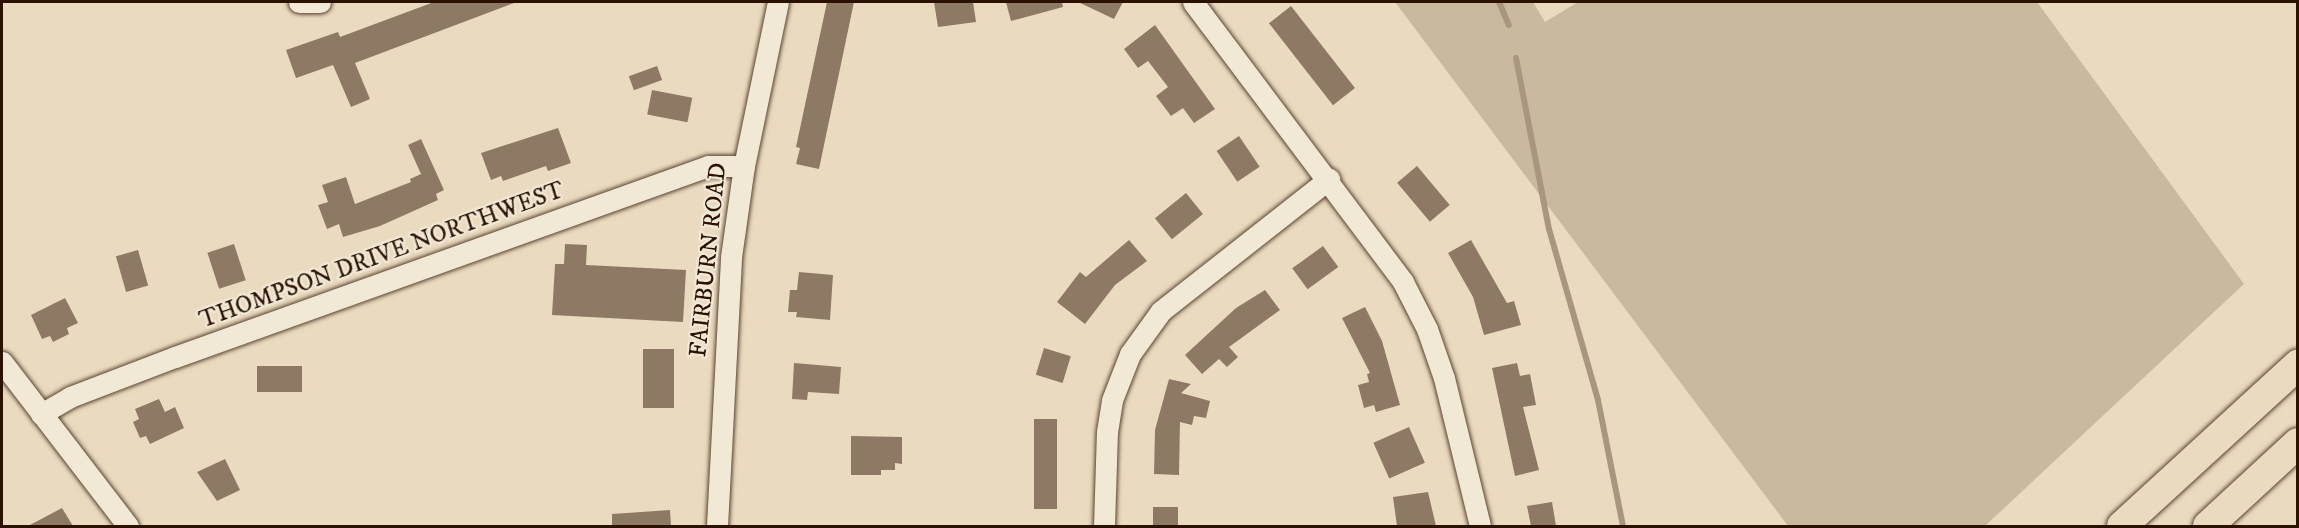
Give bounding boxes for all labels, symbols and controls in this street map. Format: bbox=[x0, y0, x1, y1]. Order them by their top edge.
street label: FAIRBURN ROAD bbox=[684, 161, 734, 359]
street label: THOMPSON DRIVE NORTHWEST bbox=[196, 176, 568, 336]

